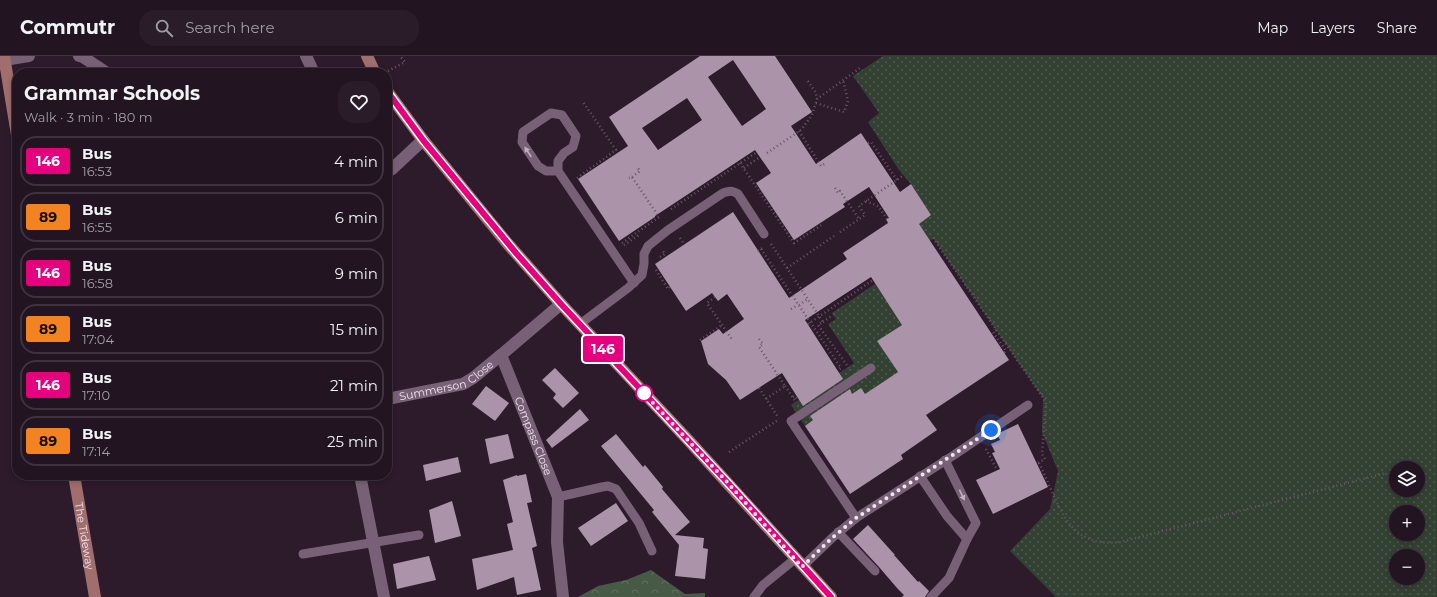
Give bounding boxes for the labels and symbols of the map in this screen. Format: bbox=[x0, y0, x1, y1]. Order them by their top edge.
one-way arrow bbox=[524, 147, 532, 157]
line badge: 146 bbox=[580, 336, 626, 362]
street label: Summerson Close bbox=[398, 357, 496, 403]
unlabelled marker bbox=[635, 384, 653, 402]
street label: Compass Close bbox=[511, 395, 556, 478]
your location bbox=[981, 420, 1001, 440]
one-way arrow bbox=[959, 490, 966, 501]
street label: The Tideway bbox=[72, 501, 97, 571]

